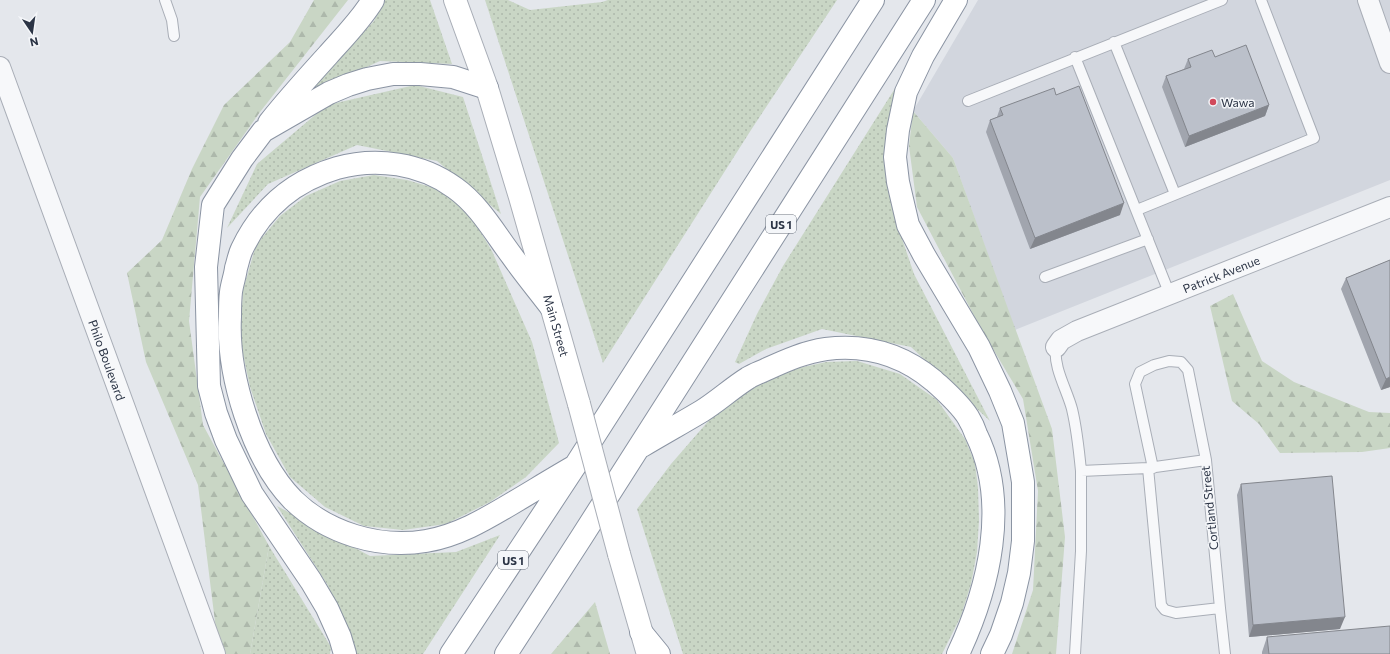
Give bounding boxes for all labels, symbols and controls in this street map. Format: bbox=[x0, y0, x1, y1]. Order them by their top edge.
north arrow bbox=[12, 12, 52, 52]
text: N bbox=[29, 35, 40, 49]
place label: Wawa bbox=[1221, 95, 1255, 109]
marker: Wawa bbox=[1208, 97, 1218, 107]
road number: US 1 bbox=[766, 215, 796, 233]
street label: Patrick Avenue bbox=[1181, 252, 1262, 295]
street label: Main Street bbox=[541, 293, 572, 358]
street label: Philo Boulevard bbox=[86, 318, 128, 402]
street label: Cortland Street bbox=[1198, 465, 1220, 551]
road number: US 1 bbox=[498, 551, 528, 569]

